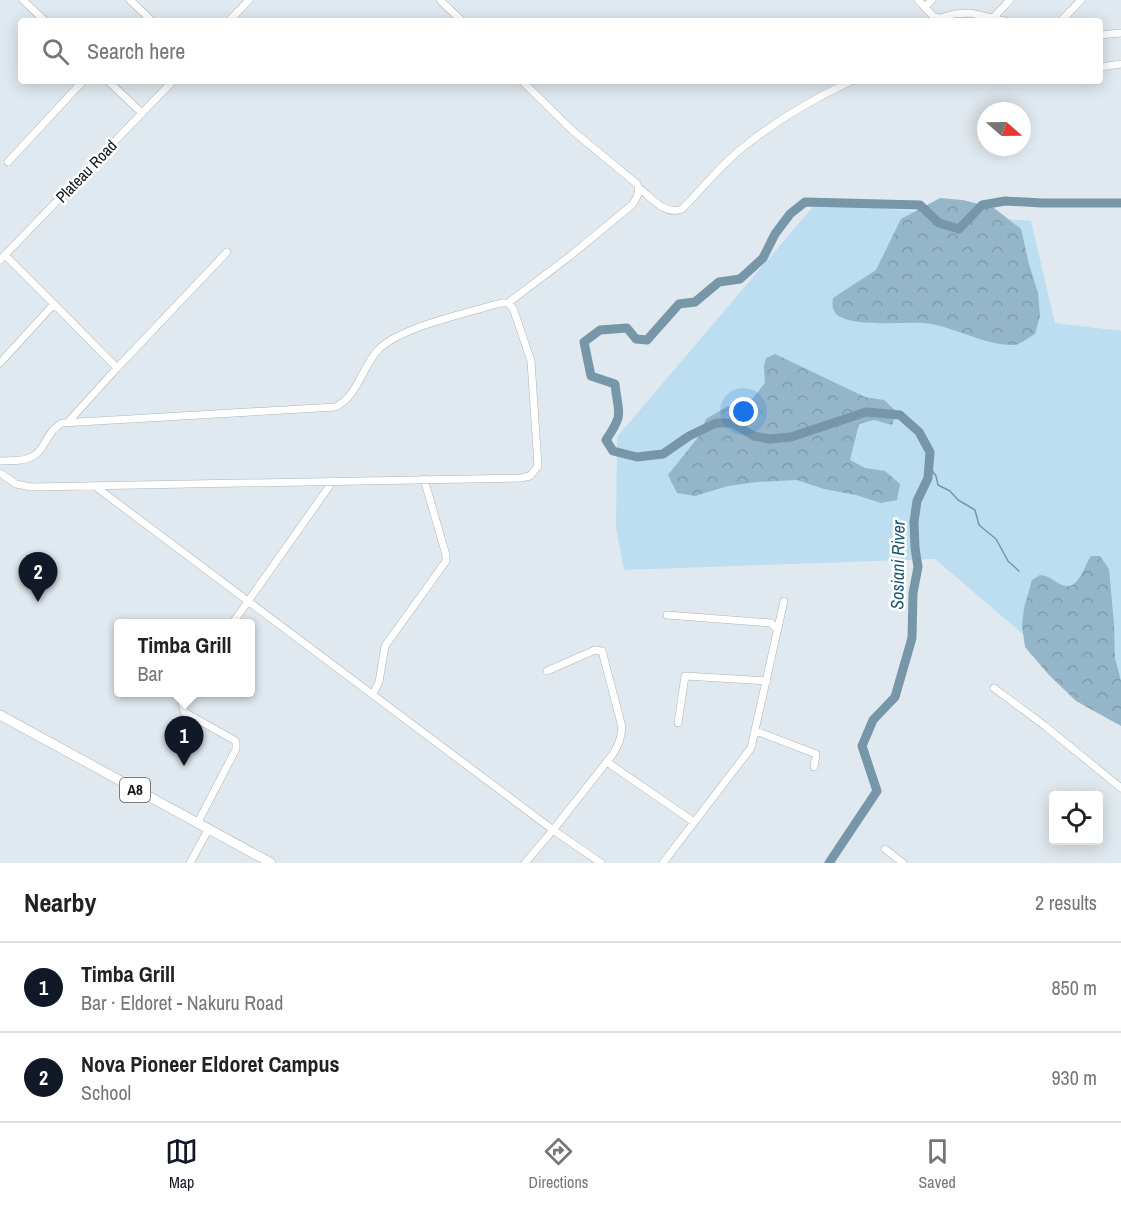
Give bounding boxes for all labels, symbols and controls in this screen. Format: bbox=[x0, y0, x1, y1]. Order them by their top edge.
search box bbox=[18, 18, 1103, 84]
icon: search bbox=[39, 35, 72, 68]
text: Search here bbox=[87, 36, 185, 66]
north arrow bbox=[977, 102, 1031, 156]
street label: Plateau Road bbox=[50, 135, 122, 207]
your location bbox=[729, 397, 758, 426]
water label: Sosiani River bbox=[884, 519, 911, 610]
pin: 2 bbox=[18, 552, 57, 602]
popup bbox=[114, 619, 255, 697]
text: Timba Grill bbox=[138, 630, 231, 660]
text: Bar bbox=[138, 660, 163, 687]
pin: 1 bbox=[164, 716, 204, 766]
road number: A8 bbox=[120, 778, 150, 802]
map controls bbox=[1049, 791, 1103, 845]
button: locate bbox=[1049, 791, 1103, 845]
text: Nearby bbox=[24, 885, 96, 920]
text: 2 results bbox=[1035, 889, 1097, 916]
text: Timba Grill bbox=[81, 959, 175, 989]
text: 1 bbox=[39, 974, 48, 1001]
text: 850 m bbox=[1051, 974, 1097, 1001]
text: Bar · Eldoret - Nakuru Road bbox=[81, 989, 283, 1016]
text: Nova Pioneer Eldoret Campus bbox=[81, 1049, 340, 1079]
text: 2 bbox=[39, 1064, 48, 1091]
text: 930 m bbox=[1051, 1064, 1097, 1091]
text: School bbox=[81, 1079, 131, 1106]
tab: Map bbox=[165, 1135, 198, 1193]
tab: Directions bbox=[528, 1135, 588, 1193]
tab: Saved bbox=[919, 1135, 956, 1193]

